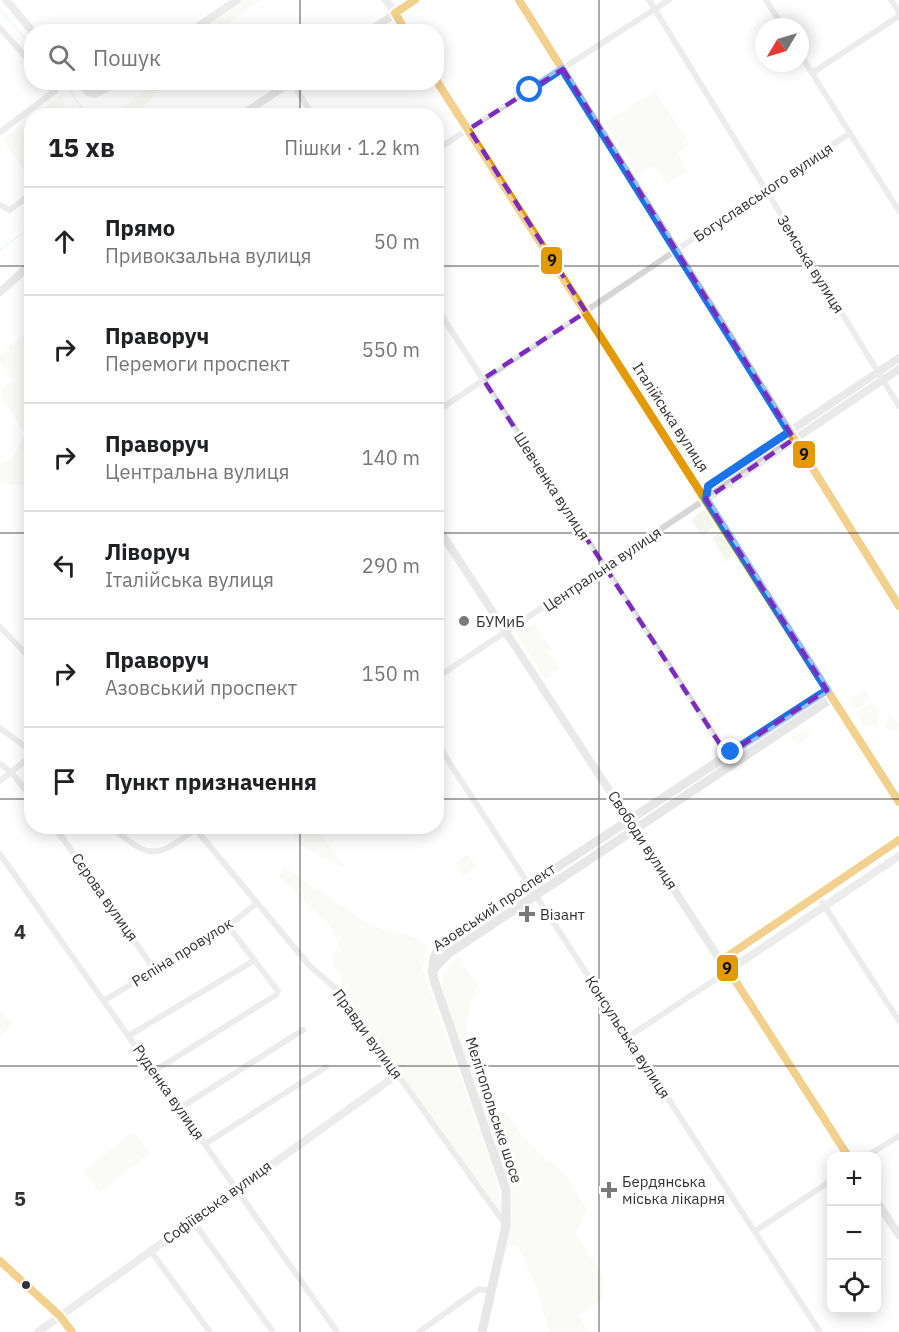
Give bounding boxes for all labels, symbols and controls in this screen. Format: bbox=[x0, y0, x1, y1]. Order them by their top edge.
north arrow bbox=[755, 18, 809, 72]
search box bbox=[24, 24, 444, 90]
icon: search bbox=[45, 41, 78, 74]
text: Пошук bbox=[93, 43, 161, 72]
route start bbox=[516, 76, 542, 102]
text: 15 хв bbox=[48, 130, 115, 164]
text: Пішки · 1.2 km bbox=[284, 134, 420, 161]
street label: Богуславського вулиця bbox=[690, 138, 836, 246]
street label: Земська вулиця bbox=[773, 211, 849, 317]
text: Прямо bbox=[105, 213, 175, 242]
icon: ahead bbox=[48, 225, 81, 258]
text: 50 m bbox=[374, 228, 420, 255]
text: Привокзальна вулиця bbox=[105, 242, 311, 269]
line badge: 9 bbox=[540, 246, 563, 275]
text: 9 bbox=[547, 250, 557, 270]
text: Праворуч bbox=[105, 321, 209, 350]
icon: right bbox=[48, 333, 81, 366]
text: 550 m bbox=[362, 336, 420, 363]
text: Перемоги проспект bbox=[105, 350, 290, 377]
street label: Італійська вулиця bbox=[629, 359, 713, 475]
street label: Шевченка вулиця bbox=[510, 428, 594, 544]
text: Праворуч bbox=[105, 429, 209, 458]
line badge: 9 bbox=[792, 440, 816, 469]
icon: right bbox=[48, 441, 81, 474]
text: 140 m bbox=[362, 444, 420, 471]
text: 9 bbox=[799, 444, 809, 464]
text: Центральна вулиця bbox=[105, 458, 289, 485]
street label: Центральна вулиця bbox=[539, 522, 665, 616]
text: Ліворуч bbox=[105, 537, 190, 566]
icon: left bbox=[48, 549, 81, 582]
text: 290 m bbox=[362, 552, 420, 579]
text: Італійська вулиця bbox=[105, 566, 274, 593]
place label: БУМиБ bbox=[476, 612, 525, 631]
marker: БУМиБ bbox=[457, 614, 471, 628]
text: Праворуч bbox=[105, 645, 209, 674]
icon: right bbox=[48, 657, 81, 690]
text: 150 m bbox=[362, 660, 420, 687]
text: Азовський проспект bbox=[105, 674, 297, 701]
route end bbox=[717, 738, 743, 764]
icon: arrive bbox=[48, 765, 81, 798]
text: Пункт призначення bbox=[105, 767, 317, 796]
street label: Свободи вулиця bbox=[604, 787, 682, 893]
street label: Сєрова вулиця bbox=[67, 849, 143, 945]
street label: Азовський проспект bbox=[429, 859, 559, 955]
marker: Візант bbox=[518, 905, 536, 923]
place label: Візант bbox=[540, 905, 585, 924]
street label: Рєпіна провулок bbox=[128, 913, 236, 991]
text: 4 bbox=[14, 918, 26, 945]
line badge: 9 bbox=[716, 954, 739, 982]
text: 9 bbox=[722, 958, 732, 978]
street label: Консульська вулиця bbox=[581, 972, 675, 1102]
street label: Правди вулиця bbox=[329, 985, 407, 1083]
street label: Мелітопольське шосе bbox=[461, 1035, 527, 1185]
street label: Руденка вулиця bbox=[129, 1041, 209, 1143]
map controls bbox=[827, 1152, 881, 1314]
button: + bbox=[827, 1152, 881, 1206]
street label: Софіївська вулиця bbox=[159, 1156, 275, 1248]
place label: Бердянська міська лікарня bbox=[622, 1172, 725, 1208]
marker: Бердянська міська лікарня bbox=[600, 1181, 618, 1199]
text: 5 bbox=[14, 1185, 26, 1212]
button: − bbox=[827, 1206, 881, 1260]
button: locate bbox=[827, 1260, 881, 1314]
unlabelled marker bbox=[20, 1279, 32, 1291]

